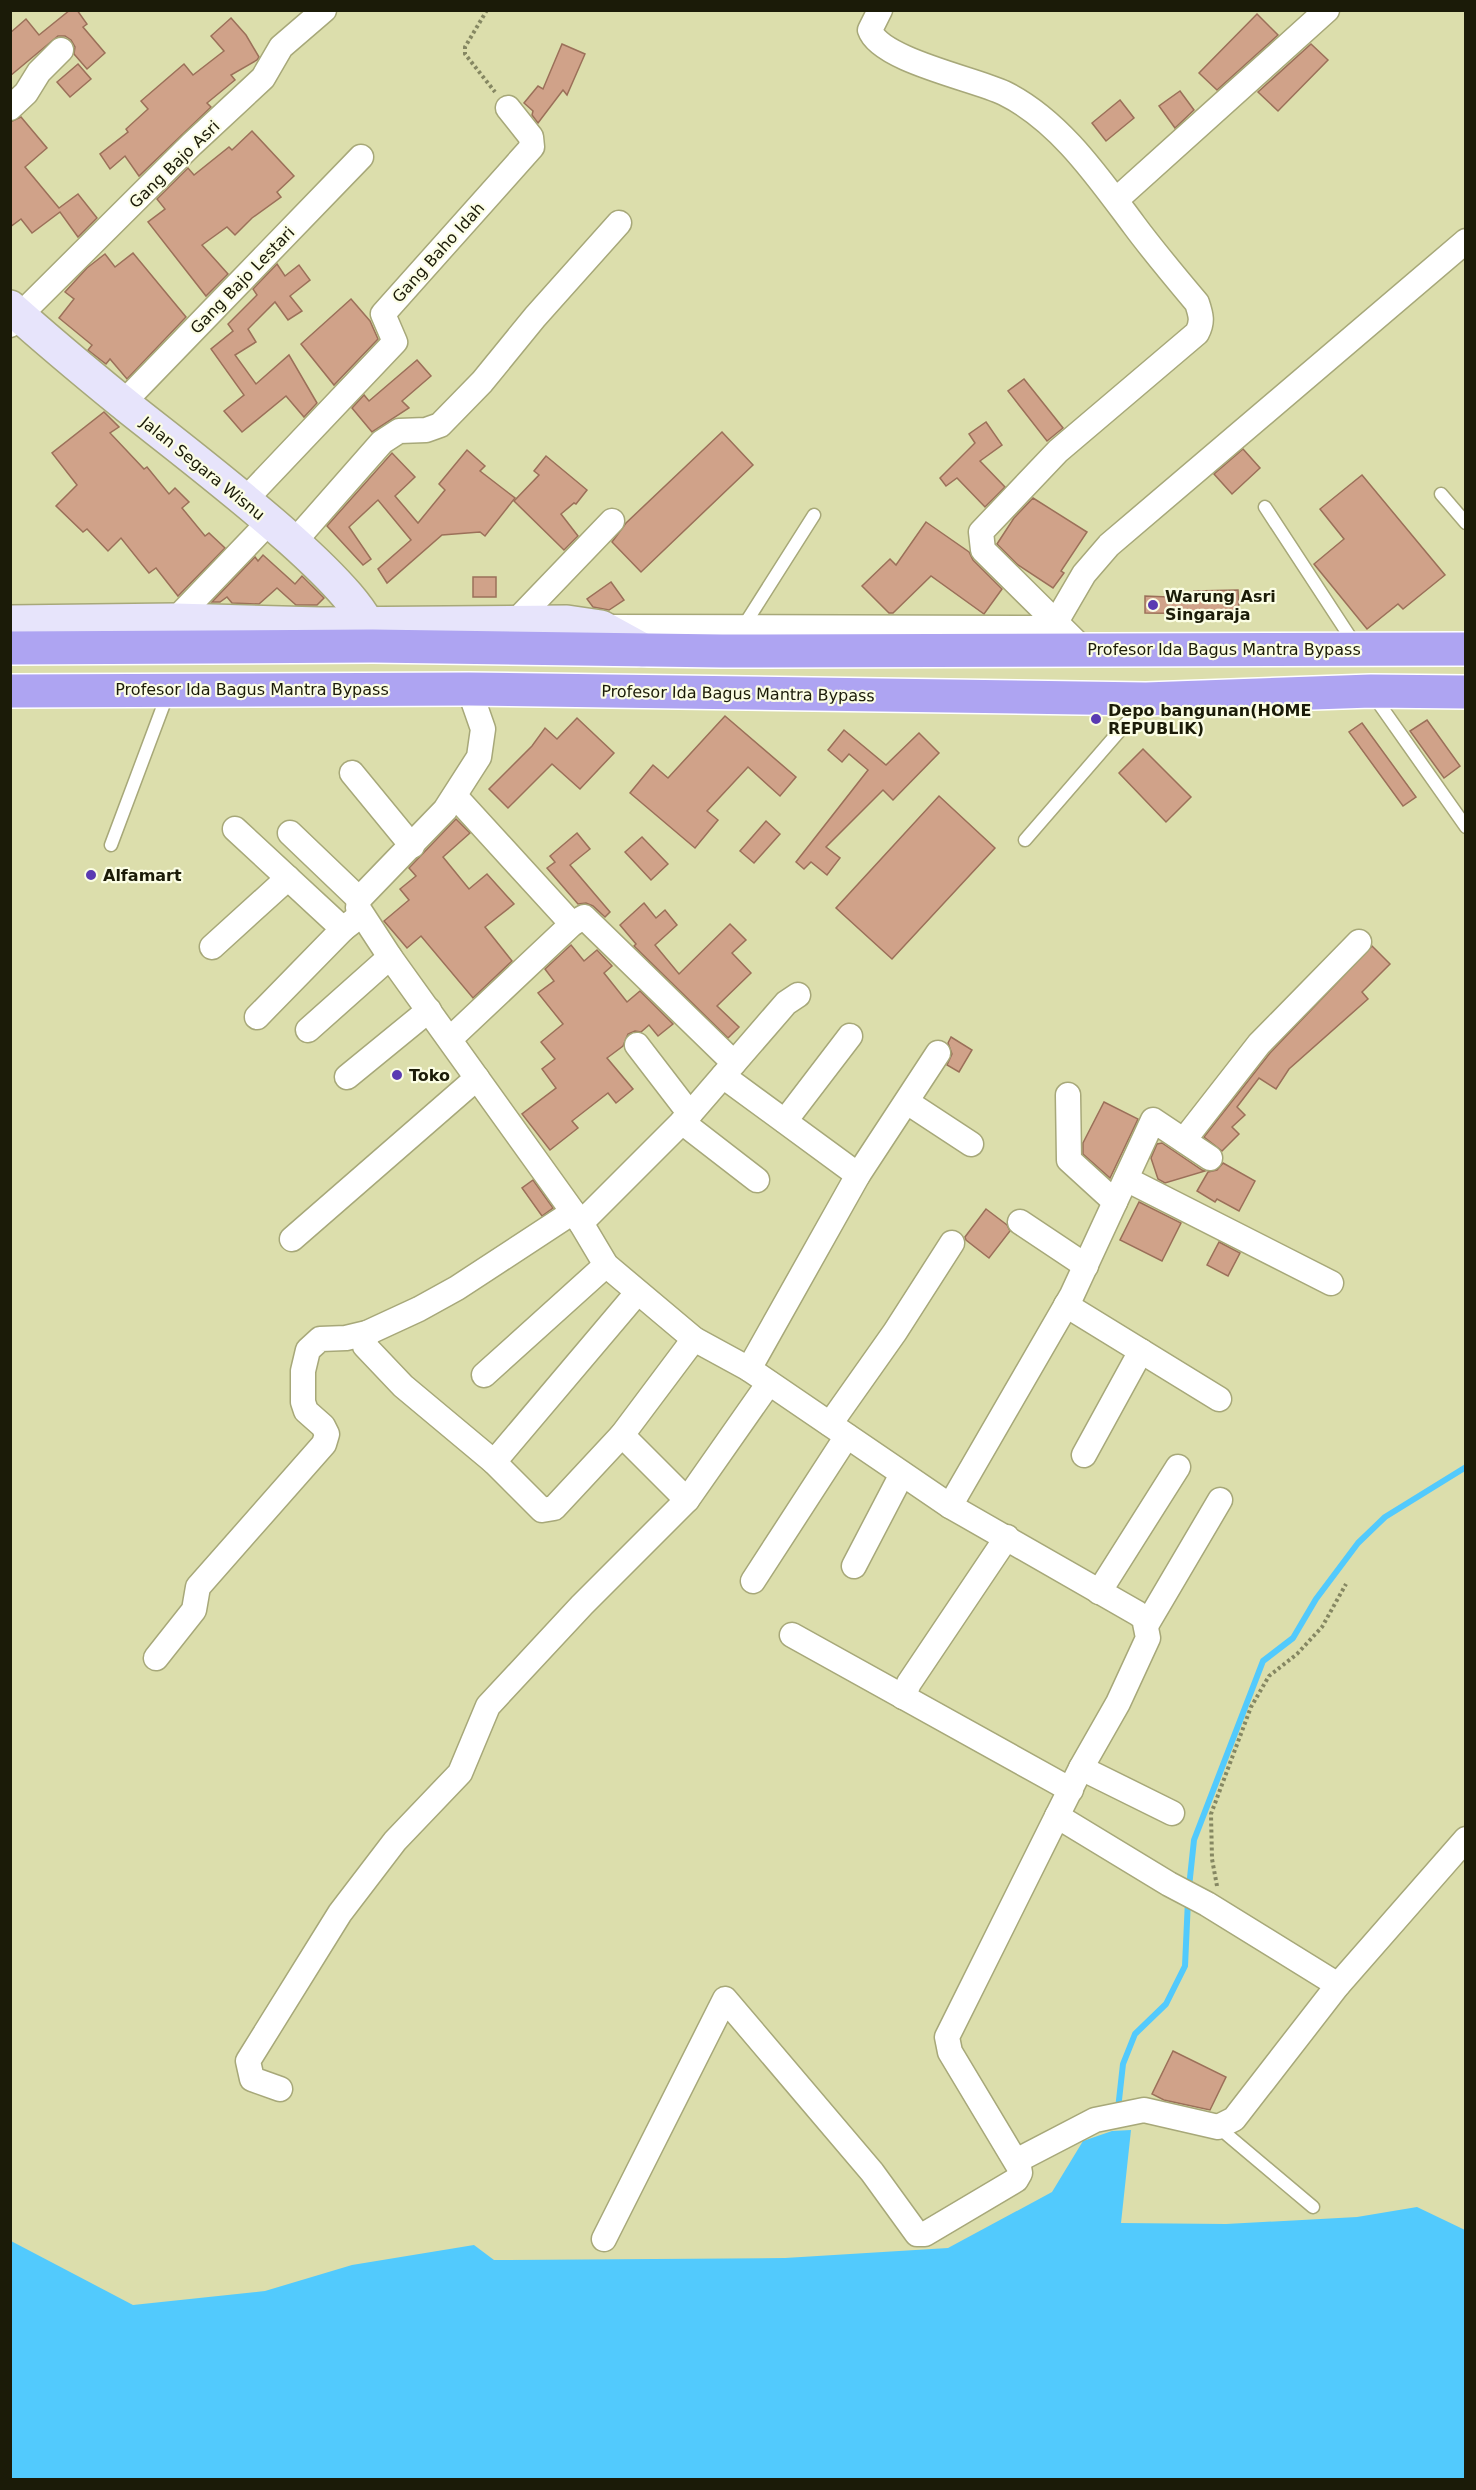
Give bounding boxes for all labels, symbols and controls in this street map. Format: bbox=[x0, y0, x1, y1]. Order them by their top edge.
street label: Gang Bajo Asri bbox=[125, 117, 223, 212]
street label: Gang Baho Idah bbox=[388, 198, 488, 306]
street label: Gang Bajo Lestari bbox=[186, 223, 298, 338]
street label: Jalan Segara Wisnu bbox=[136, 412, 268, 524]
place label: Warung Asri Singaraja bbox=[1165, 587, 1276, 624]
marker: Warung Asri Singaraja bbox=[1146, 598, 1160, 612]
street label: Profesor Ida Bagus Mantra Bypass bbox=[1087, 640, 1361, 659]
street label: Profesor Ida Bagus Mantra Bypass bbox=[115, 680, 389, 699]
street label: Profesor Ida Bagus Mantra Bypass bbox=[601, 682, 875, 705]
place label: Depo bangunan(HOME REPUBLIK) bbox=[1108, 701, 1311, 738]
marker: Depo bangunan(HOME REPUBLIK) bbox=[1089, 712, 1103, 726]
place label: Alfamart bbox=[103, 866, 182, 885]
marker: Alfamart bbox=[84, 868, 98, 882]
place label: Toko bbox=[409, 1066, 450, 1085]
marker: Toko bbox=[390, 1068, 404, 1082]

